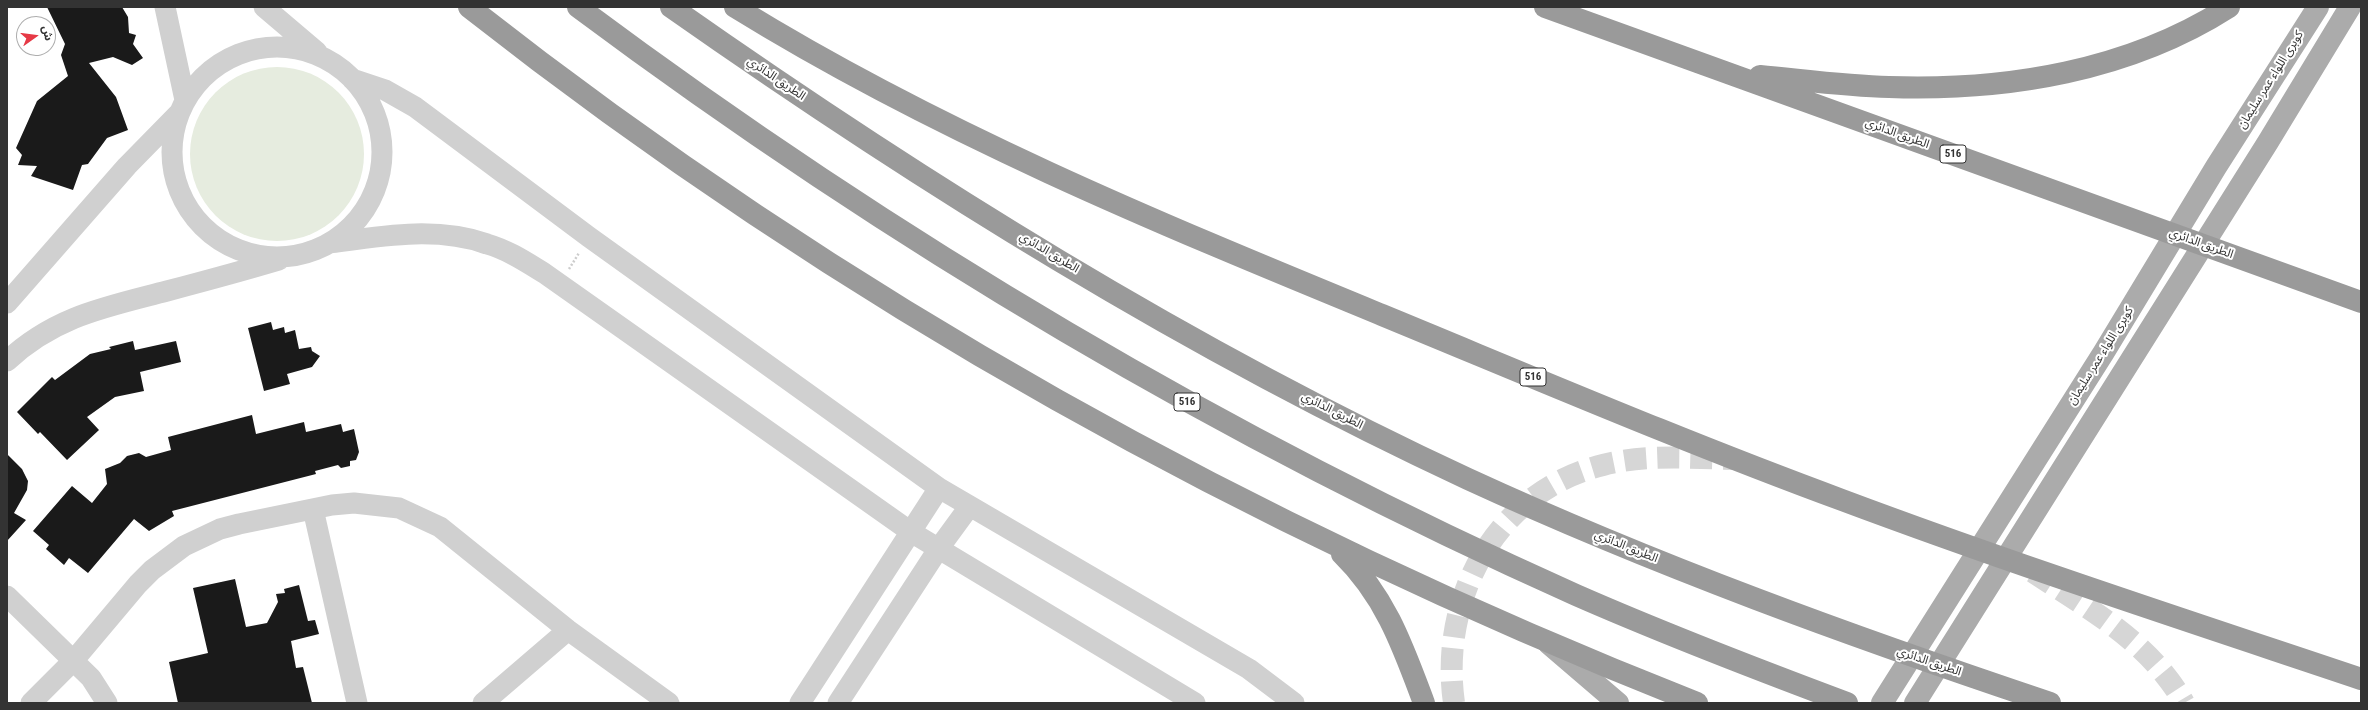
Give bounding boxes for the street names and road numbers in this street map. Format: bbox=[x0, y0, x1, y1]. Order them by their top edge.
street label: كوبرى اللواء عمر سليمان bbox=[2235, 28, 2307, 132]
street label: الطريق الدائري bbox=[744, 54, 808, 104]
street label: الطريق الدائري bbox=[1863, 116, 1931, 152]
road number: 516 bbox=[1940, 145, 1966, 163]
street label: الطريق الدائري bbox=[2167, 226, 2235, 262]
street label: الطريق الدائري bbox=[1016, 230, 1082, 276]
street label: كوبرى اللواء عمر سليمان bbox=[2065, 304, 2137, 408]
road number: 516 bbox=[1520, 368, 1546, 386]
street label: الطريق الدائري bbox=[1299, 389, 1365, 433]
road number: 516 bbox=[1174, 393, 1200, 411]
street label: الطريق الدائري bbox=[1592, 528, 1660, 566]
street label: الطريق الدائري bbox=[1895, 644, 1963, 680]

